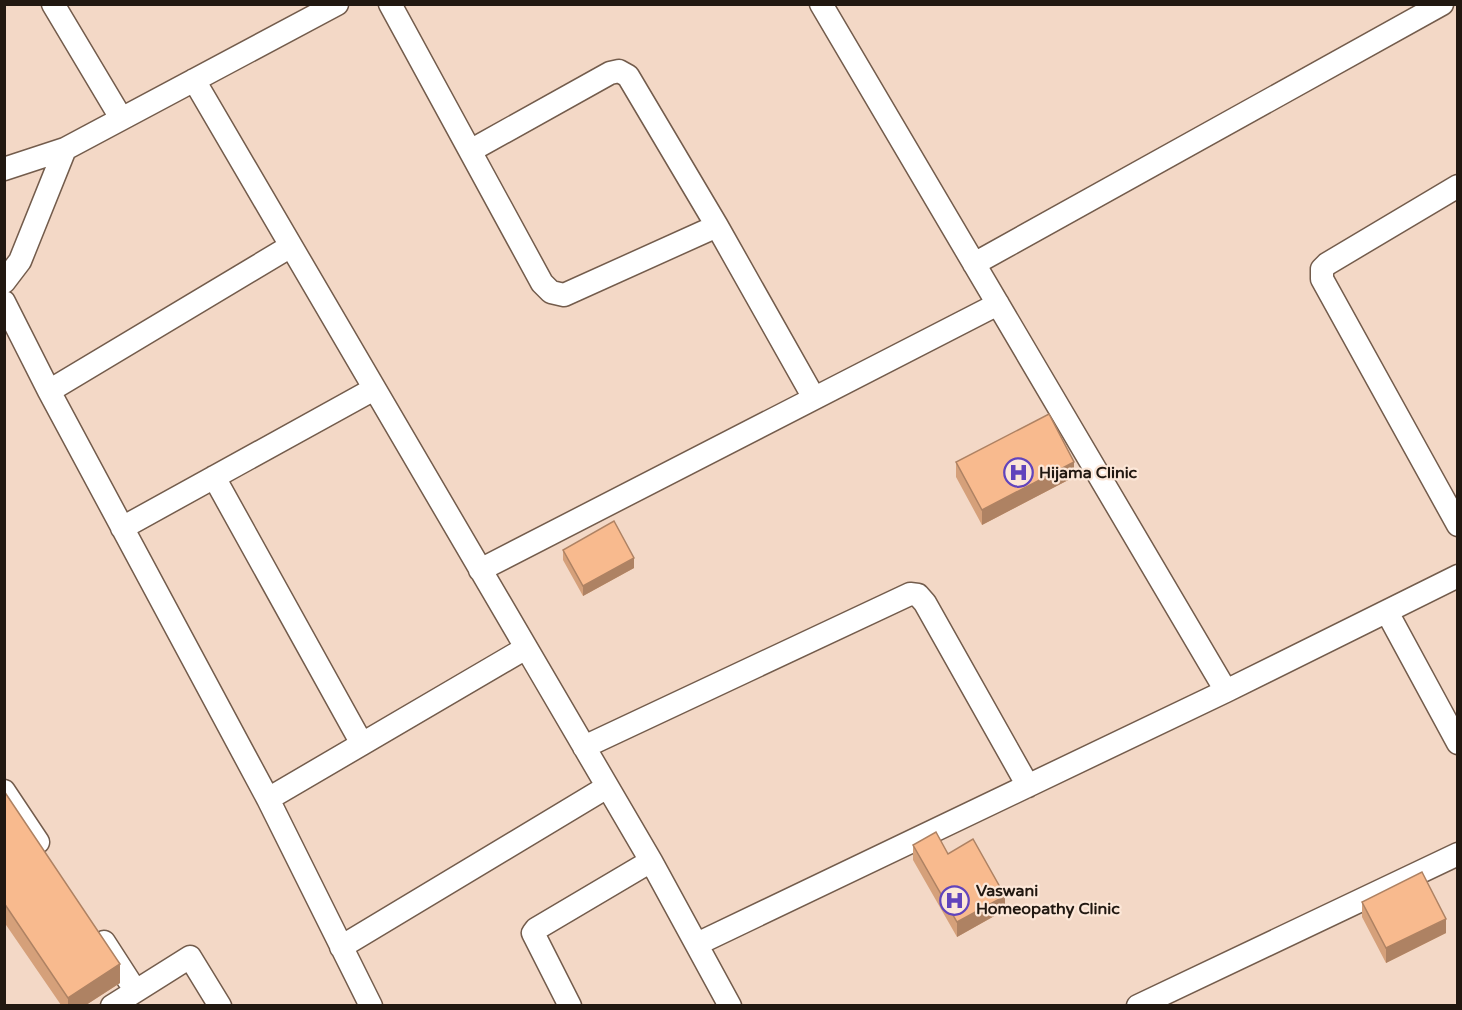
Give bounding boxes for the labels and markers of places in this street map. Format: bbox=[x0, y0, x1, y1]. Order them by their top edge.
hospital icon: Hijama Clinic bbox=[1002, 457, 1034, 489]
place label: Hijama Clinic bbox=[1039, 463, 1138, 483]
place label: Vaswani Homeopathy Clinic bbox=[976, 881, 1120, 919]
hospital icon: Vaswani Homeopathy Clinic bbox=[939, 884, 971, 916]

